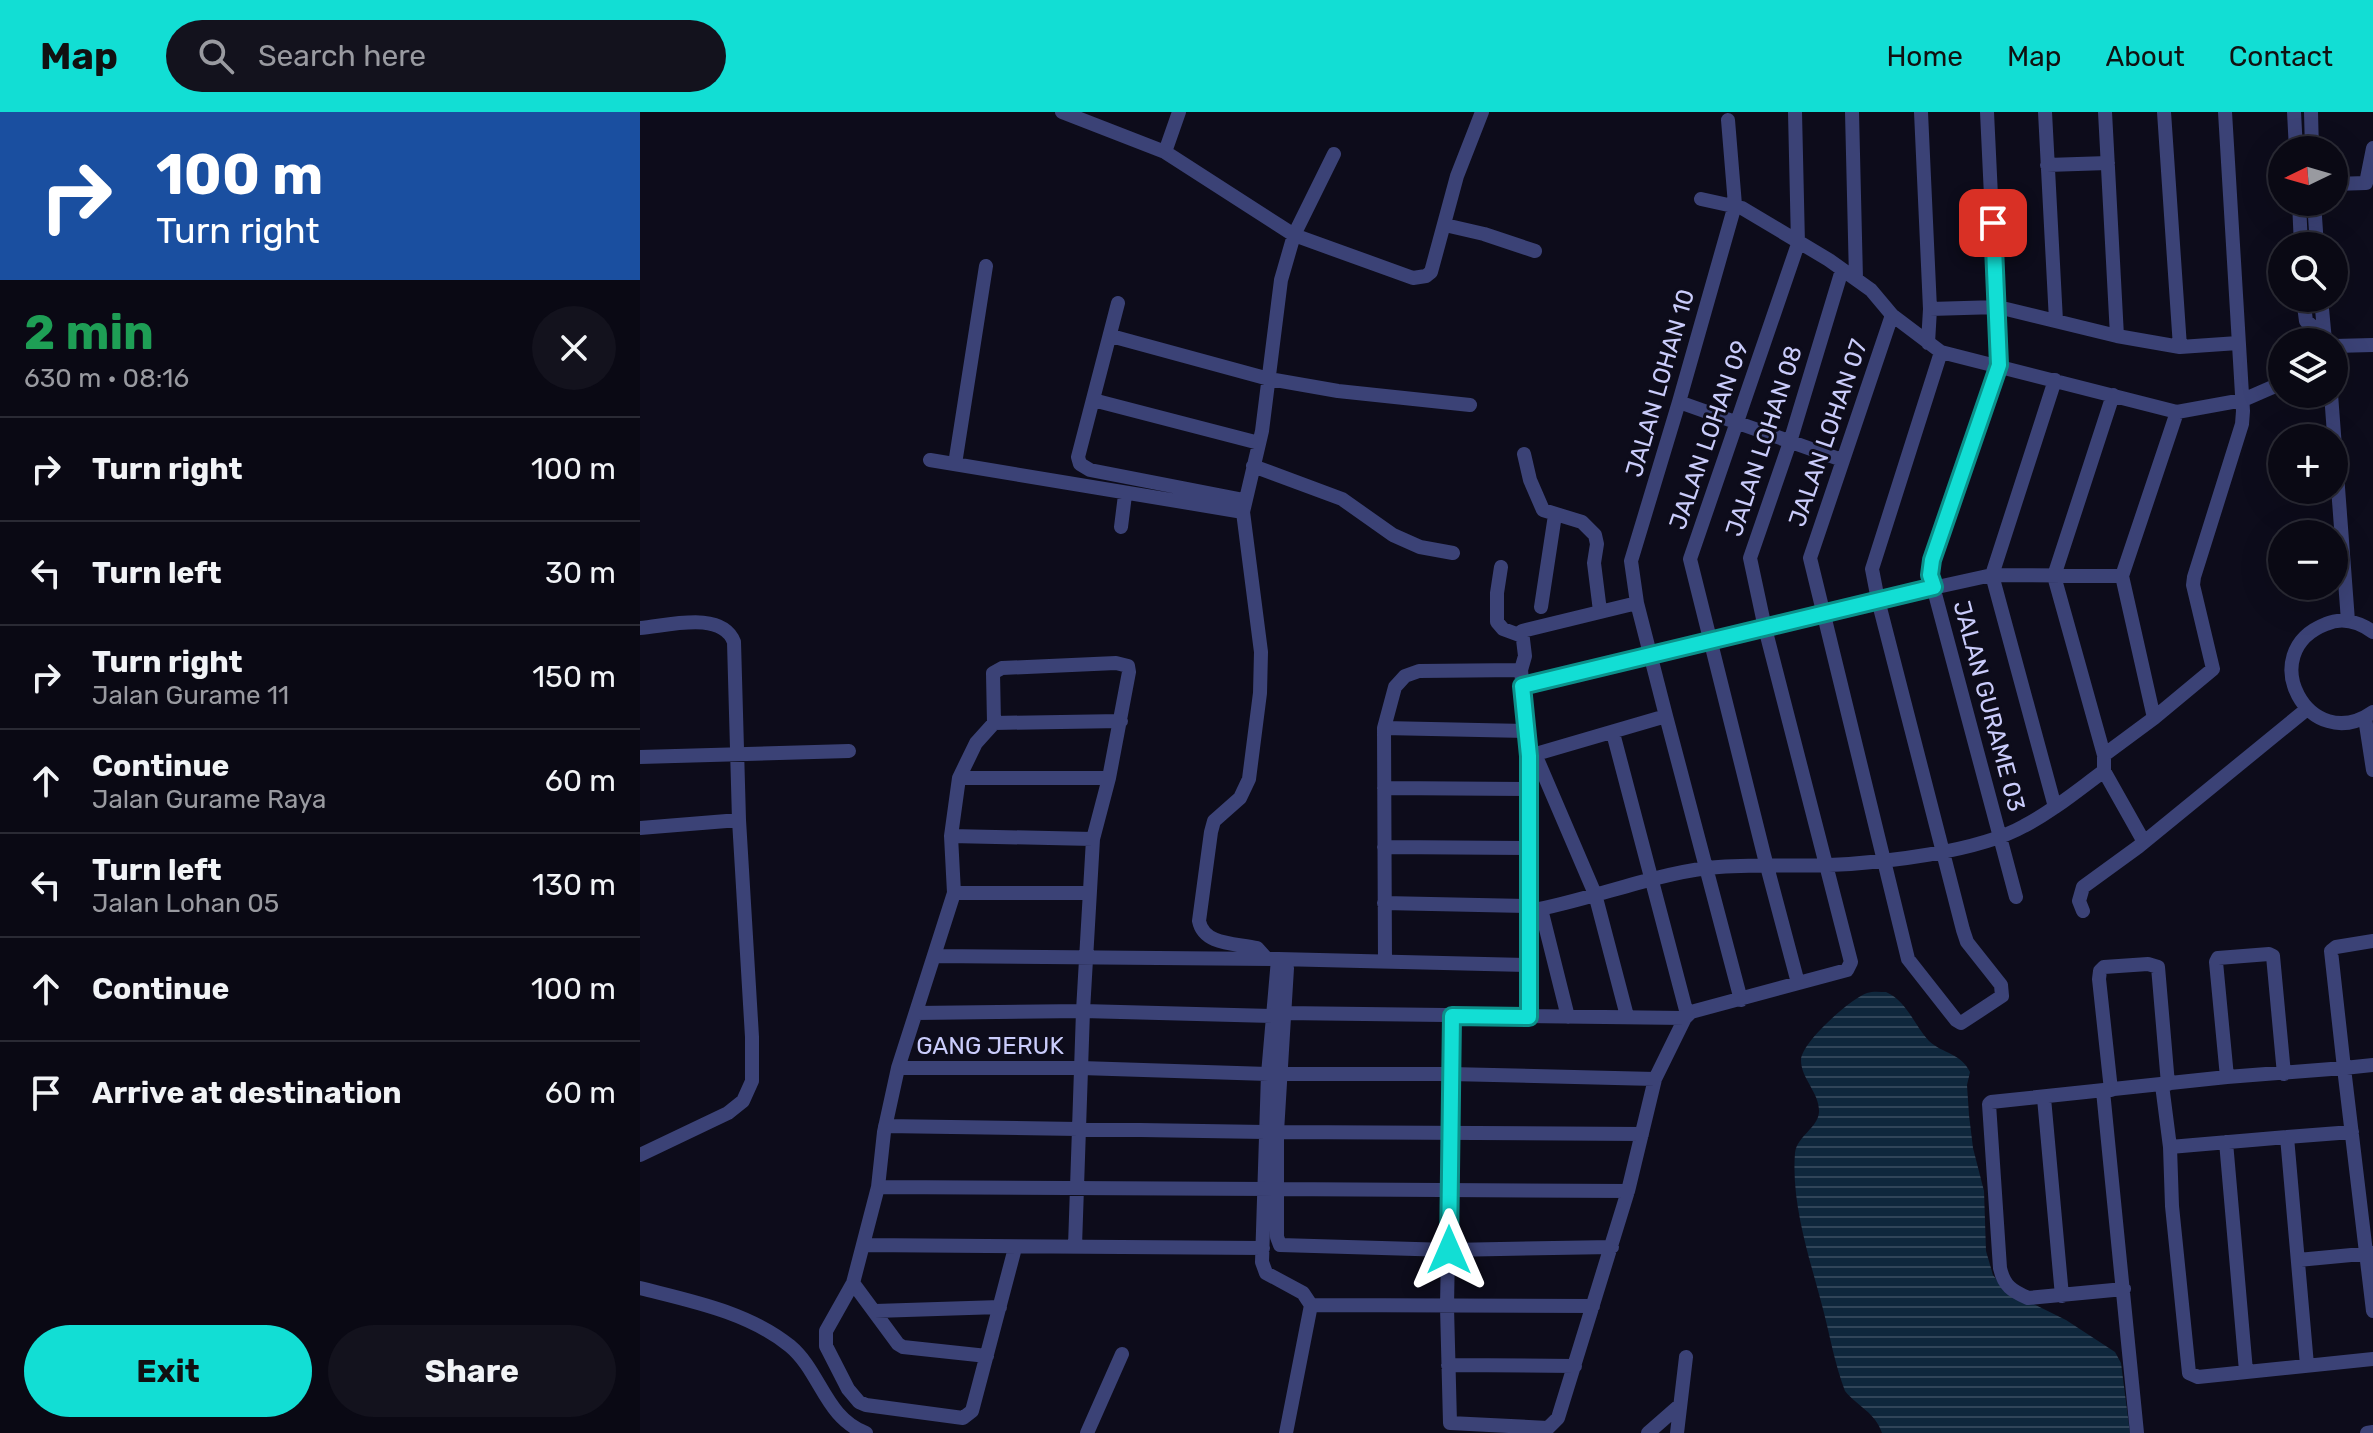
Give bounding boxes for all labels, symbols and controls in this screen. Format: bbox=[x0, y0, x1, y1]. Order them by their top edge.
search box bbox=[166, 20, 726, 92]
text: Map bbox=[40, 33, 118, 79]
icon: search bbox=[194, 34, 238, 78]
text: Search here bbox=[258, 38, 426, 74]
text: Home bbox=[1886, 40, 1963, 73]
text: Map bbox=[2007, 40, 2061, 73]
text: About bbox=[2105, 40, 2185, 73]
text: Contact bbox=[2229, 40, 2333, 73]
north arrow bbox=[2268, 136, 2348, 216]
map controls bbox=[2268, 136, 2348, 600]
text: 100 m bbox=[156, 142, 323, 208]
icon: right bbox=[24, 144, 128, 248]
pin bbox=[1959, 189, 2027, 257]
icon: arrive bbox=[1971, 201, 2015, 245]
text: Turn right bbox=[156, 209, 320, 252]
button: search bbox=[2268, 232, 2348, 312]
street label: JALAN LOHAN 10 bbox=[1620, 286, 1700, 480]
text: 2 min bbox=[24, 304, 154, 361]
button: close bbox=[532, 306, 616, 390]
button: layers bbox=[2268, 328, 2348, 408]
street label: JALAN LOHAN 07 bbox=[1783, 336, 1873, 530]
street label: JALAN LOHAN 09 bbox=[1664, 337, 1754, 533]
street label: JALAN LOHAN 08 bbox=[1720, 342, 1808, 540]
text: 630 m · 08:16 bbox=[24, 363, 189, 394]
button: + bbox=[2268, 424, 2348, 504]
icon: right bbox=[24, 447, 68, 491]
text: Turn right bbox=[92, 451, 243, 487]
text: 100 m bbox=[531, 451, 616, 487]
button: − bbox=[2268, 520, 2348, 600]
icon: left bbox=[24, 551, 68, 595]
text: Turn left bbox=[92, 555, 222, 591]
text: 30 m bbox=[545, 555, 616, 591]
street label: JALAN GURAME 03 bbox=[1947, 597, 2031, 815]
text: Turn right bbox=[92, 644, 243, 680]
icon: right bbox=[24, 655, 68, 699]
text: 150 m bbox=[532, 659, 616, 695]
text: Jalan Gurame 11 bbox=[92, 680, 289, 711]
text: Continue bbox=[92, 748, 229, 784]
icon: ahead bbox=[24, 759, 68, 803]
text: 60 m bbox=[545, 763, 616, 799]
text: Jalan Gurame Raya bbox=[92, 784, 326, 815]
text: Turn left bbox=[92, 852, 222, 888]
icon: left bbox=[24, 863, 68, 907]
text: 130 m bbox=[532, 867, 616, 903]
text: Jalan Lohan 05 bbox=[92, 888, 279, 919]
icon: ahead bbox=[24, 967, 68, 1011]
text: Continue bbox=[92, 971, 229, 1007]
text: 100 m bbox=[531, 971, 616, 1007]
street label: GANG JERUK bbox=[916, 1032, 1064, 1060]
icon: arrive bbox=[24, 1071, 68, 1115]
text: Arrive at destination bbox=[92, 1075, 402, 1111]
text: 60 m bbox=[545, 1075, 616, 1111]
position arrow bbox=[1407, 1208, 1491, 1292]
button: Exit bbox=[24, 1325, 312, 1417]
button: Share bbox=[328, 1325, 616, 1417]

